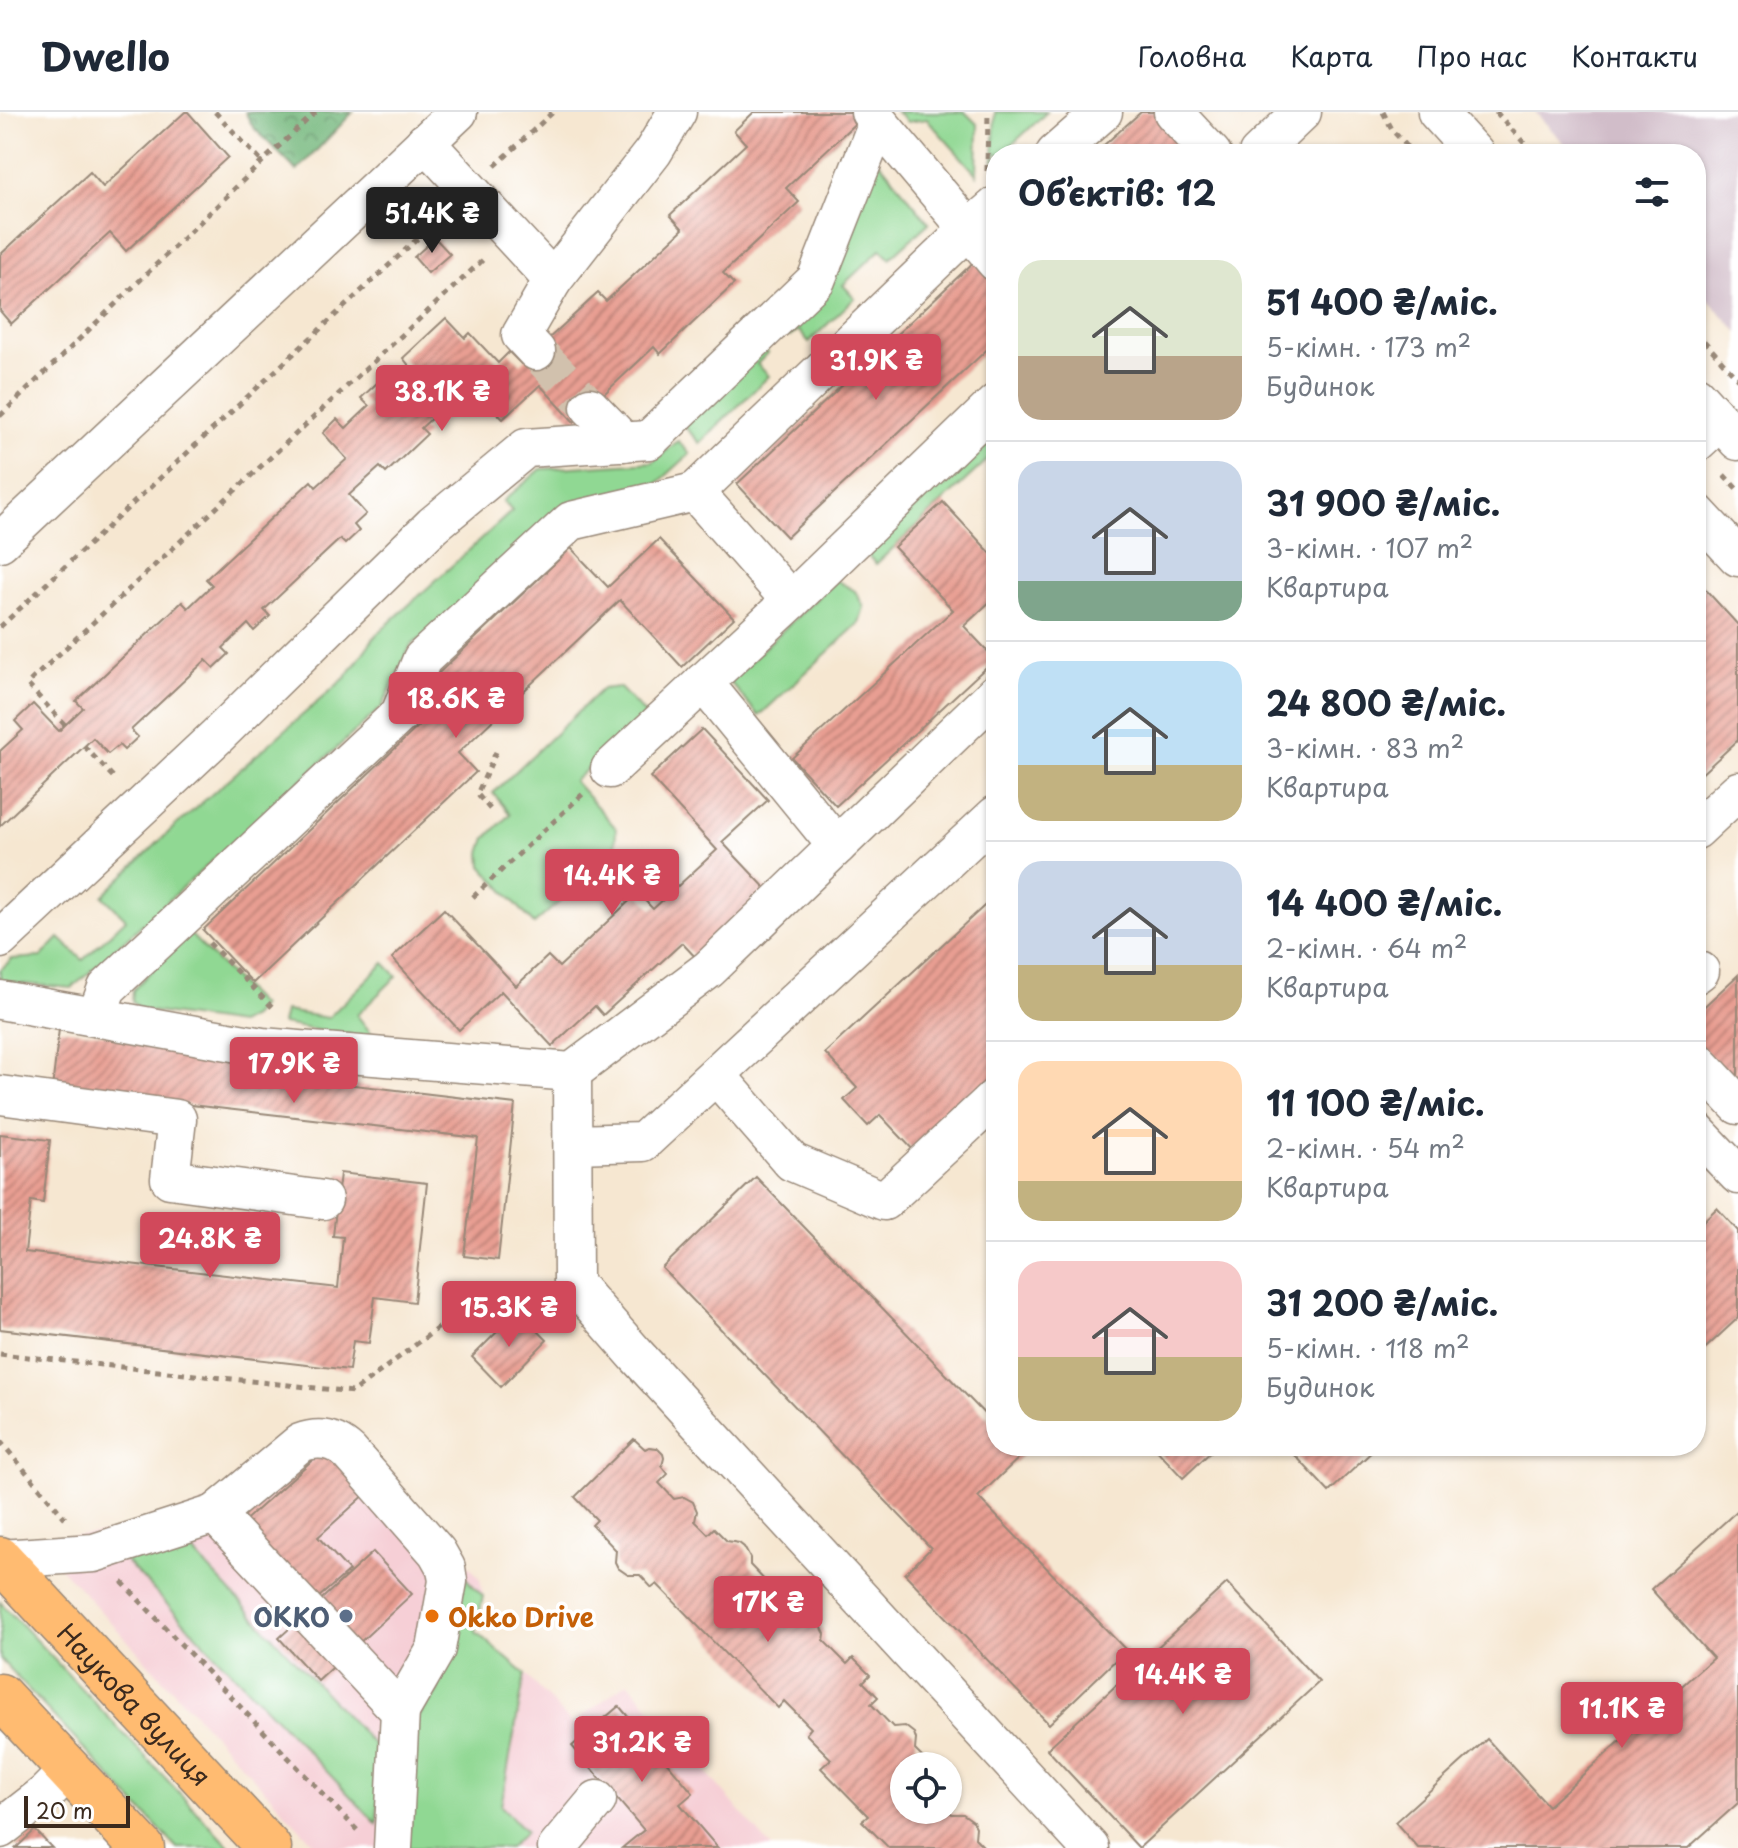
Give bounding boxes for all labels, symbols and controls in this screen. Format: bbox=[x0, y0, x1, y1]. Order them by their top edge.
text: Dwello bbox=[40, 27, 170, 84]
text: Головна bbox=[1137, 34, 1246, 77]
text: Карта bbox=[1290, 34, 1372, 77]
text: Про нас bbox=[1416, 34, 1527, 77]
text: Контакти bbox=[1571, 34, 1698, 77]
text: Об’єктів: 12 bbox=[1018, 166, 1216, 218]
icon: filters bbox=[1630, 170, 1674, 214]
pin: 51.4K ₴ bbox=[358, 187, 506, 255]
text: 51.4K ₴ bbox=[384, 193, 480, 232]
text: 51 400 ₴/міс. bbox=[1266, 275, 1498, 327]
icon: home bbox=[1082, 292, 1178, 388]
text: 5-кімн. · 173 m² bbox=[1266, 327, 1471, 366]
pin: 31.9K ₴ bbox=[802, 334, 950, 402]
text: 31.9K ₴ bbox=[829, 340, 923, 379]
pin: 38.1K ₴ bbox=[368, 365, 516, 433]
text: Будинок bbox=[1266, 366, 1374, 405]
text: 38.1K ₴ bbox=[394, 371, 490, 410]
text: 31 900 ₴/міс. bbox=[1266, 476, 1500, 528]
icon: home bbox=[1082, 493, 1178, 589]
text: 3-кімн. · 107 m² bbox=[1266, 528, 1473, 567]
text: Квартира bbox=[1266, 567, 1389, 606]
pin: 18.6K ₴ bbox=[382, 672, 530, 740]
text: 24 800 ₴/міс. bbox=[1266, 676, 1506, 728]
text: 18.6K ₴ bbox=[407, 678, 505, 717]
icon: home bbox=[1082, 693, 1178, 789]
text: 3-кімн. · 83 m² bbox=[1266, 728, 1464, 767]
text: Квартира bbox=[1266, 767, 1389, 806]
pin: 14.4K ₴ bbox=[538, 849, 686, 917]
text: 14.4K ₴ bbox=[563, 855, 661, 894]
text: 14 400 ₴/міс. bbox=[1266, 876, 1502, 928]
icon: home bbox=[1082, 893, 1178, 989]
text: 2-кімн. · 64 m² bbox=[1266, 928, 1467, 967]
text: Квартира bbox=[1266, 967, 1389, 1006]
pin: 17.9K ₴ bbox=[220, 1037, 368, 1105]
text: 17.9K ₴ bbox=[248, 1043, 340, 1082]
text: 11 100 ₴/міс. bbox=[1266, 1076, 1485, 1128]
icon: home bbox=[1082, 1093, 1178, 1189]
text: 2-кімн. · 54 m² bbox=[1266, 1128, 1465, 1167]
text: Квартира bbox=[1266, 1167, 1389, 1206]
pin: 24.8K ₴ bbox=[136, 1212, 284, 1280]
text: 24.8K ₴ bbox=[158, 1218, 262, 1257]
text: 31 200 ₴/міс. bbox=[1266, 1276, 1498, 1328]
pin: 15.3K ₴ bbox=[435, 1281, 583, 1349]
text: 15.3K ₴ bbox=[460, 1287, 558, 1326]
icon: home bbox=[1082, 1293, 1178, 1389]
text: 5-кімн. · 118 m² bbox=[1266, 1328, 1470, 1367]
text: Будинок bbox=[1266, 1367, 1374, 1406]
pin: 17K ₴ bbox=[712, 1576, 824, 1644]
text: 17K ₴ bbox=[732, 1582, 804, 1621]
place label: ОККО bbox=[253, 1597, 330, 1636]
place label: Okko Drive bbox=[448, 1597, 594, 1636]
marker: ОККО bbox=[337, 1607, 355, 1625]
marker: Okko Drive bbox=[423, 1607, 441, 1625]
street label: Наукова вулиця bbox=[49, 1614, 221, 1794]
pin: 14.4K ₴ bbox=[1109, 1648, 1257, 1716]
text: 14.4K ₴ bbox=[1134, 1654, 1232, 1693]
pin: 11.1K ₴ bbox=[1548, 1682, 1696, 1750]
text: 11.1K ₴ bbox=[1579, 1688, 1665, 1727]
pin: 31.2K ₴ bbox=[568, 1716, 716, 1784]
text: 31.2K ₴ bbox=[592, 1722, 692, 1761]
map controls bbox=[890, 1752, 962, 1824]
button: locate bbox=[890, 1752, 962, 1824]
scale bar bbox=[24, 1792, 130, 1828]
text: 20 m bbox=[36, 1793, 93, 1826]

